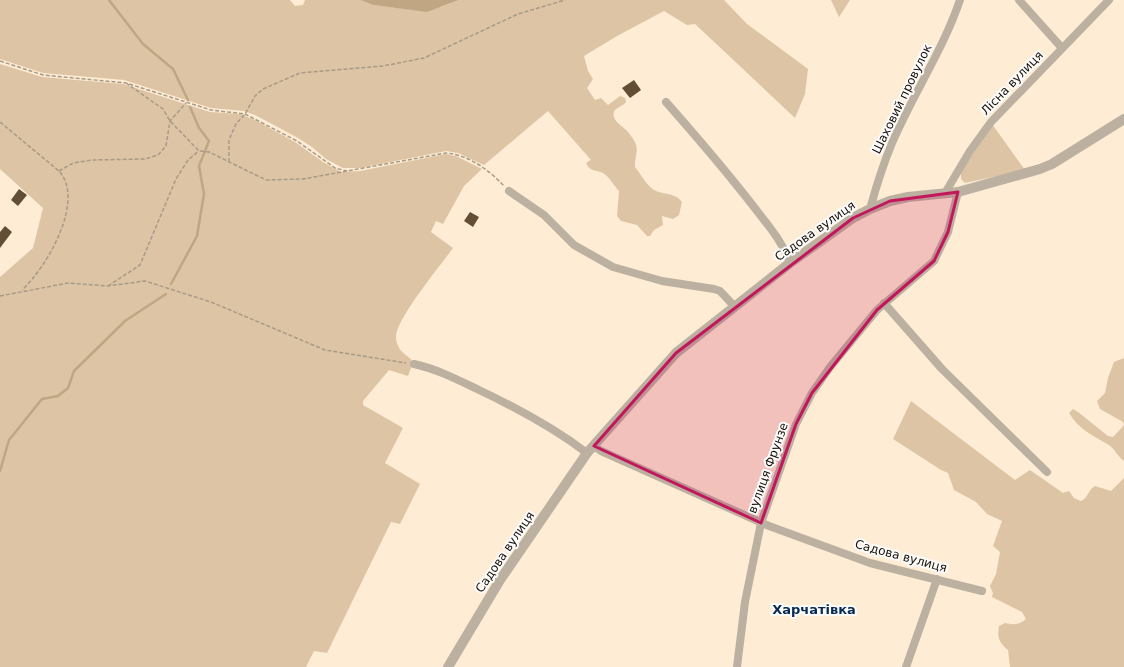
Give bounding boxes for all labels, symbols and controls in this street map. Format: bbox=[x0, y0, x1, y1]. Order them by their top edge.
street label: Шаховий провулок bbox=[869, 42, 935, 156]
street label: Лісна вулиця bbox=[978, 48, 1046, 118]
street label: Садова вулиця bbox=[772, 198, 858, 264]
street label: вулиця Фрунзе bbox=[745, 421, 791, 515]
street label: Садова вулиця bbox=[473, 509, 537, 595]
street label: Садова вулиця bbox=[853, 537, 949, 575]
district label: Харчатівка bbox=[772, 602, 856, 617]

